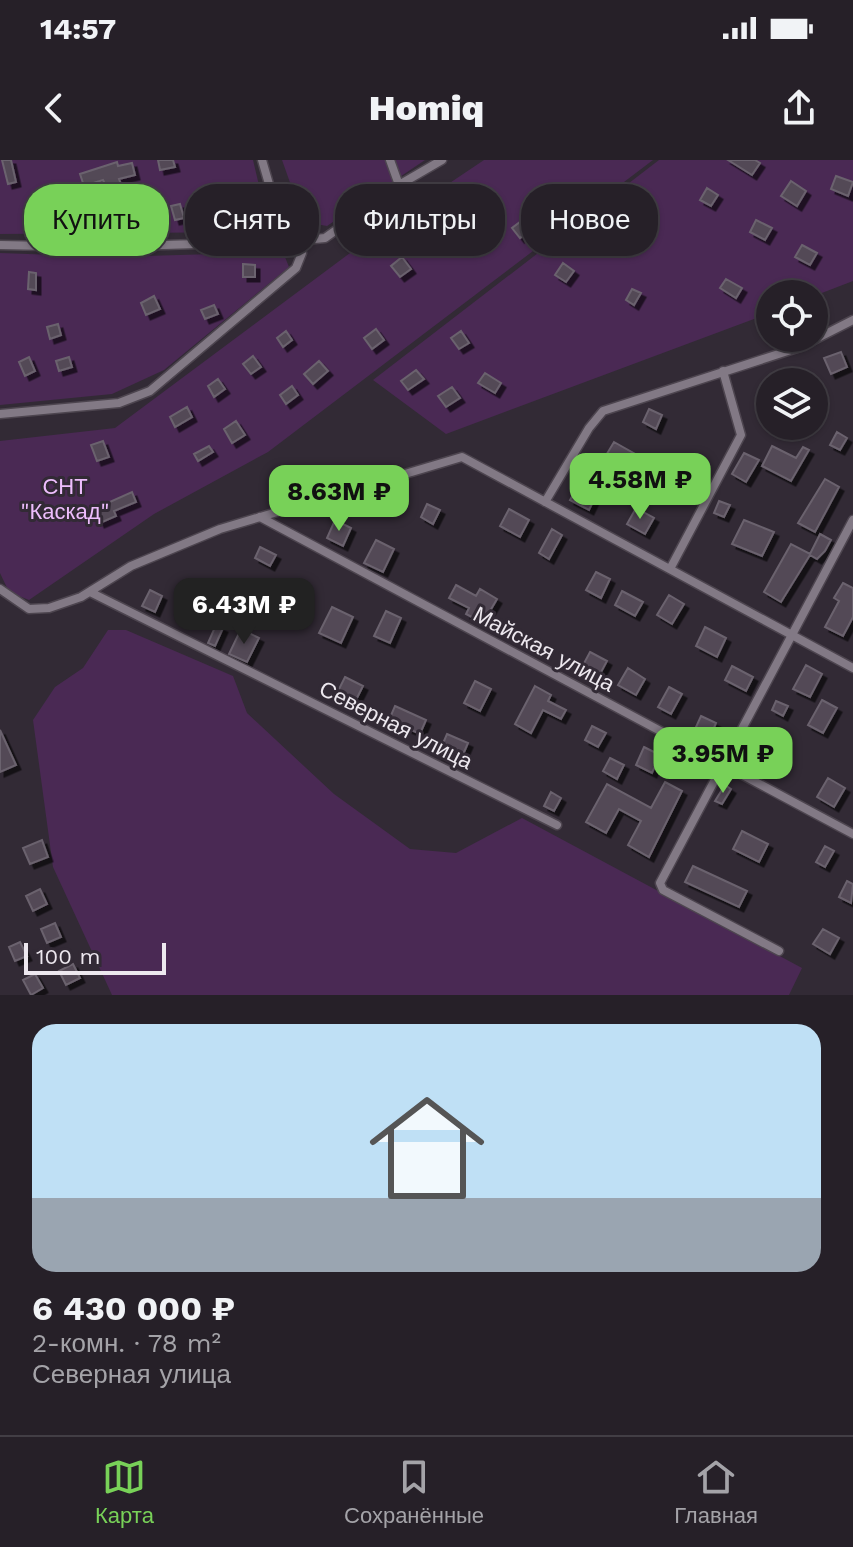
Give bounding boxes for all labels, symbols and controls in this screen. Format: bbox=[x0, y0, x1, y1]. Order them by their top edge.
text: 14:57 bbox=[40, 11, 116, 46]
icon: back bbox=[32, 86, 76, 130]
icon: share bbox=[777, 86, 821, 130]
text: Homiq bbox=[369, 87, 484, 129]
chip: Купить bbox=[24, 184, 169, 256]
chip: Снять bbox=[185, 184, 319, 256]
chip: Фильтры bbox=[335, 184, 505, 256]
chip: Новое bbox=[521, 184, 658, 256]
map controls bbox=[756, 280, 828, 440]
button: locate bbox=[756, 280, 828, 352]
button: layers bbox=[756, 368, 828, 440]
pin: 4.58M ₽ bbox=[566, 453, 714, 521]
text: 4.58M ₽ bbox=[588, 464, 692, 494]
pin: 8.63M ₽ bbox=[265, 465, 413, 533]
park label: СНТ "Каскад" bbox=[21, 474, 109, 524]
text: 8.63M ₽ bbox=[287, 476, 391, 506]
pin: 6.43M ₽ bbox=[170, 578, 318, 646]
text: 6.43M ₽ bbox=[192, 589, 296, 619]
street label: Майская улица bbox=[469, 601, 620, 697]
street label: Северная улица bbox=[315, 676, 477, 775]
pin: 3.95M ₽ bbox=[649, 727, 797, 795]
text: 3.95M ₽ bbox=[672, 738, 774, 768]
scale bar bbox=[24, 939, 166, 975]
text: 100 m bbox=[36, 944, 100, 969]
icon: home bbox=[355, 1076, 499, 1220]
text: 6 430 000 ₽ bbox=[32, 1288, 235, 1328]
text: 2-комн. · 78 m² bbox=[32, 1328, 221, 1358]
text: Северная улица bbox=[32, 1359, 231, 1389]
tab: Карта bbox=[95, 1455, 154, 1529]
tab: Сохранённые bbox=[344, 1455, 484, 1529]
tab: Главная bbox=[674, 1455, 758, 1529]

